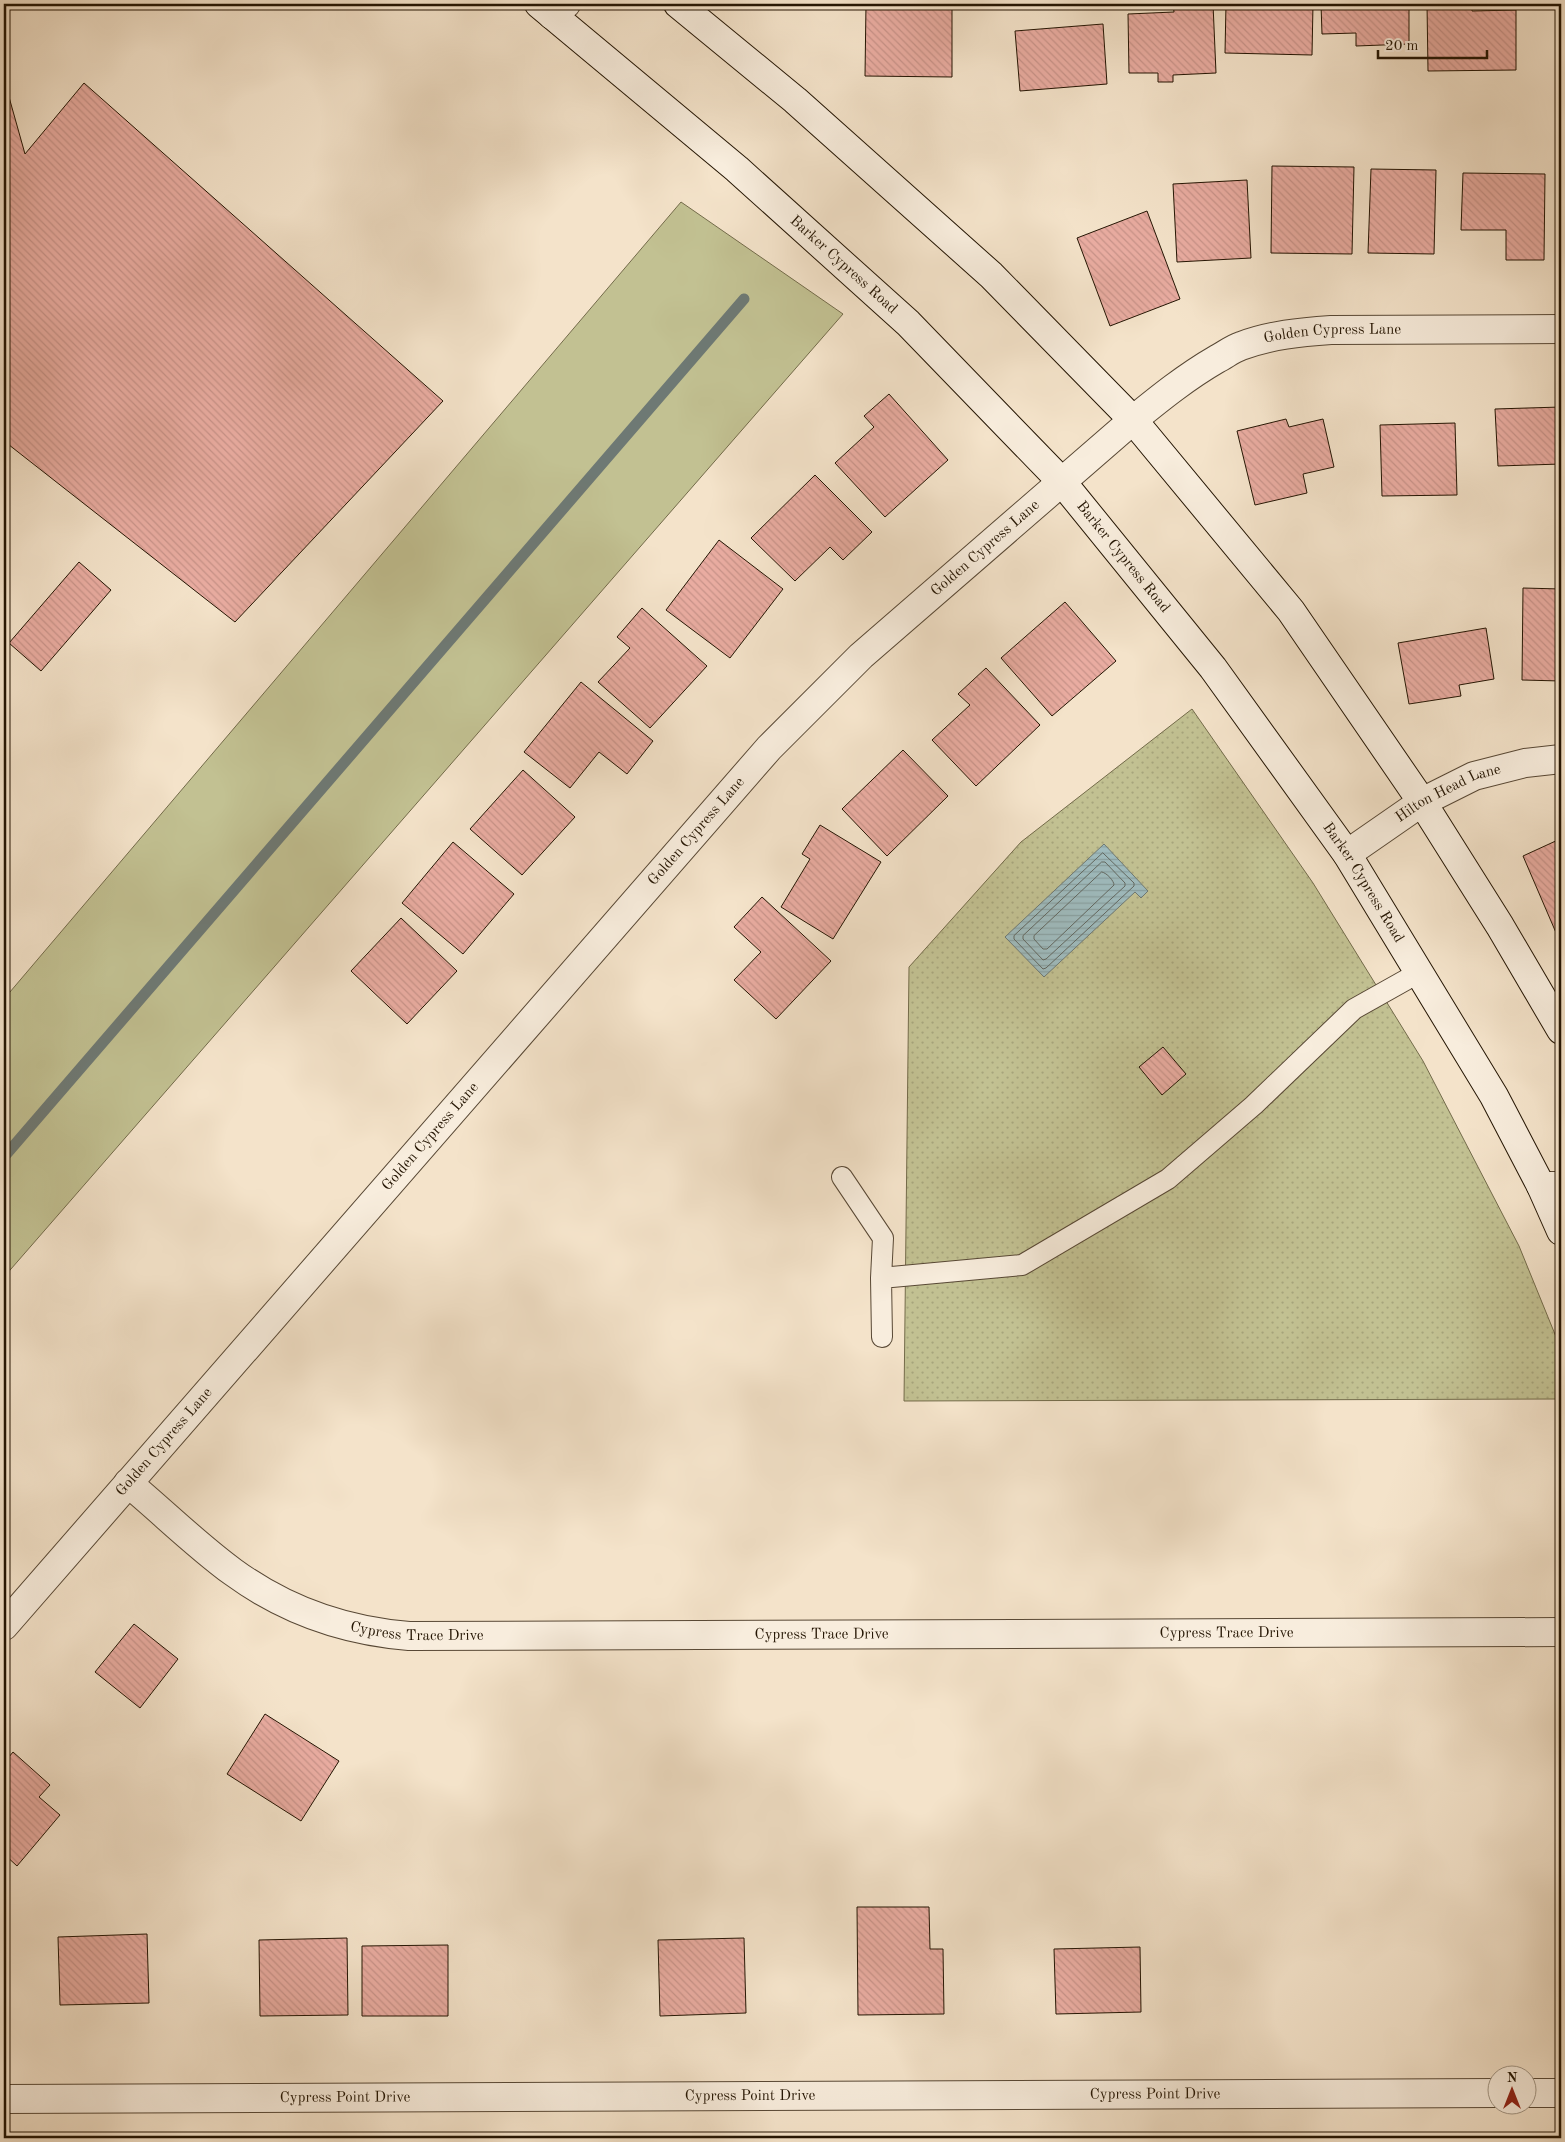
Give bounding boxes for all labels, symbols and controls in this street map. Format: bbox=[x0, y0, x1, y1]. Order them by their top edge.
scale bar bbox=[1378, 28, 1486, 60]
text: 20 m bbox=[1385, 39, 1419, 54]
street label: Barker Cypress Road bbox=[787, 213, 900, 317]
street label: Golden Cypress Lane bbox=[1262, 322, 1401, 346]
street label: Golden Cypress Lane bbox=[928, 497, 1042, 599]
street label: Barker Cypress Road bbox=[1074, 499, 1173, 616]
street label: Hilton Head Lane bbox=[1393, 762, 1503, 825]
street label: Golden Cypress Lane bbox=[645, 774, 747, 888]
street label: Barker Cypress Road bbox=[1320, 820, 1407, 945]
street label: Golden Cypress Lane bbox=[379, 1080, 481, 1194]
street label: Golden Cypress Lane bbox=[113, 1385, 215, 1499]
street label: Cypress Trace Drive bbox=[349, 1619, 484, 1644]
street label: Cypress Trace Drive bbox=[1160, 1625, 1294, 1641]
street label: Cypress Trace Drive bbox=[755, 1627, 889, 1642]
north arrow bbox=[1488, 2064, 1538, 2114]
text: N bbox=[1507, 2071, 1518, 2085]
street label: Cypress Point Drive bbox=[1090, 2087, 1220, 2102]
street label: Cypress Point Drive bbox=[685, 2088, 815, 2104]
street label: Cypress Point Drive bbox=[280, 2090, 410, 2105]

